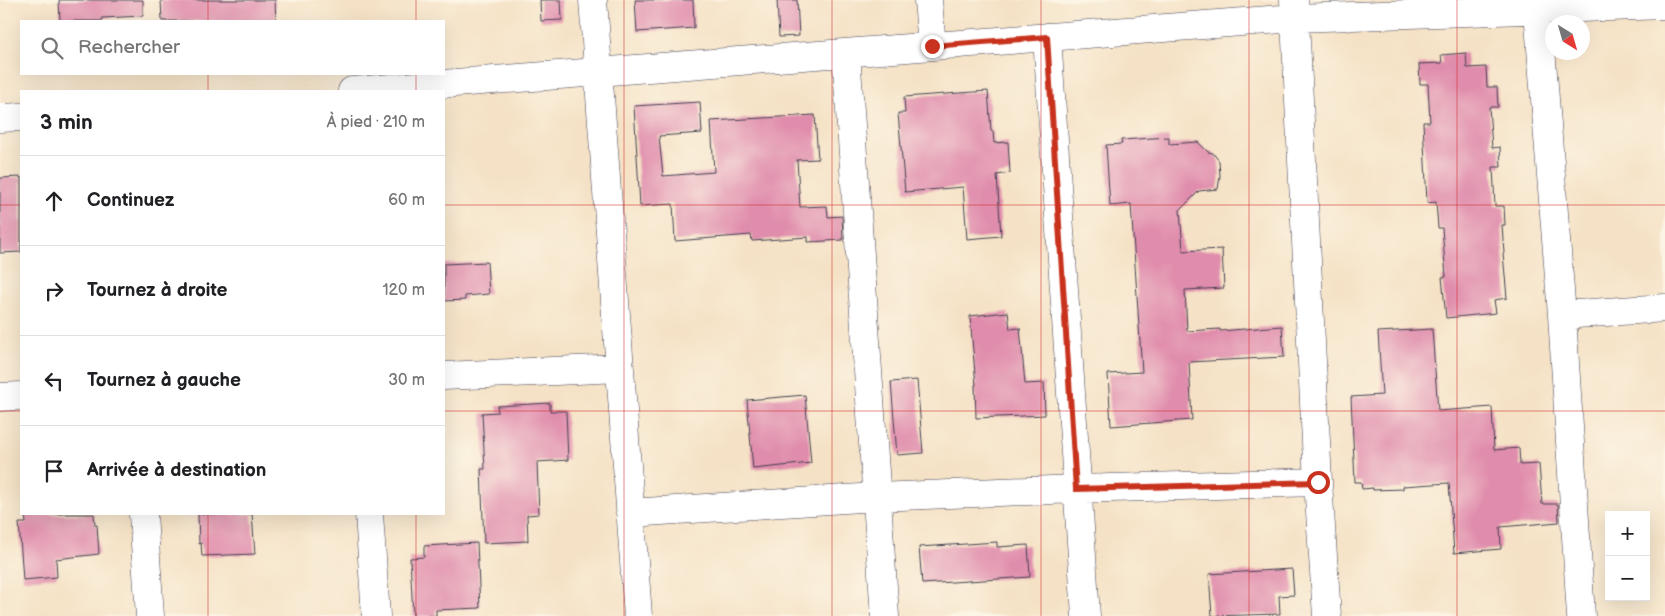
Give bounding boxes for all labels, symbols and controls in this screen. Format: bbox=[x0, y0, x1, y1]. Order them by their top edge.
north arrow bbox=[1545, 15, 1590, 60]
search box bbox=[20, 20, 445, 75]
icon: search bbox=[38, 34, 66, 62]
route end bbox=[921, 35, 944, 58]
text: Rechercher bbox=[78, 36, 180, 59]
text: 3 min bbox=[40, 110, 93, 135]
text: À pied · 210 m bbox=[326, 113, 425, 132]
icon: ahead bbox=[40, 187, 68, 215]
text: Continuez bbox=[87, 189, 174, 212]
text: 60 m bbox=[388, 191, 425, 210]
icon: right bbox=[40, 277, 68, 305]
text: Tournez à droite bbox=[87, 279, 228, 302]
text: 120 m bbox=[382, 281, 425, 300]
icon: left bbox=[40, 367, 68, 395]
text: Tournez à gauche bbox=[87, 369, 241, 392]
text: 30 m bbox=[388, 371, 425, 390]
icon: arrive bbox=[40, 457, 68, 485]
text: Arrivée à destination bbox=[87, 459, 266, 482]
route start bbox=[1307, 471, 1330, 494]
map controls bbox=[1605, 511, 1650, 601]
button: + bbox=[1605, 511, 1650, 556]
button: − bbox=[1605, 556, 1650, 601]

